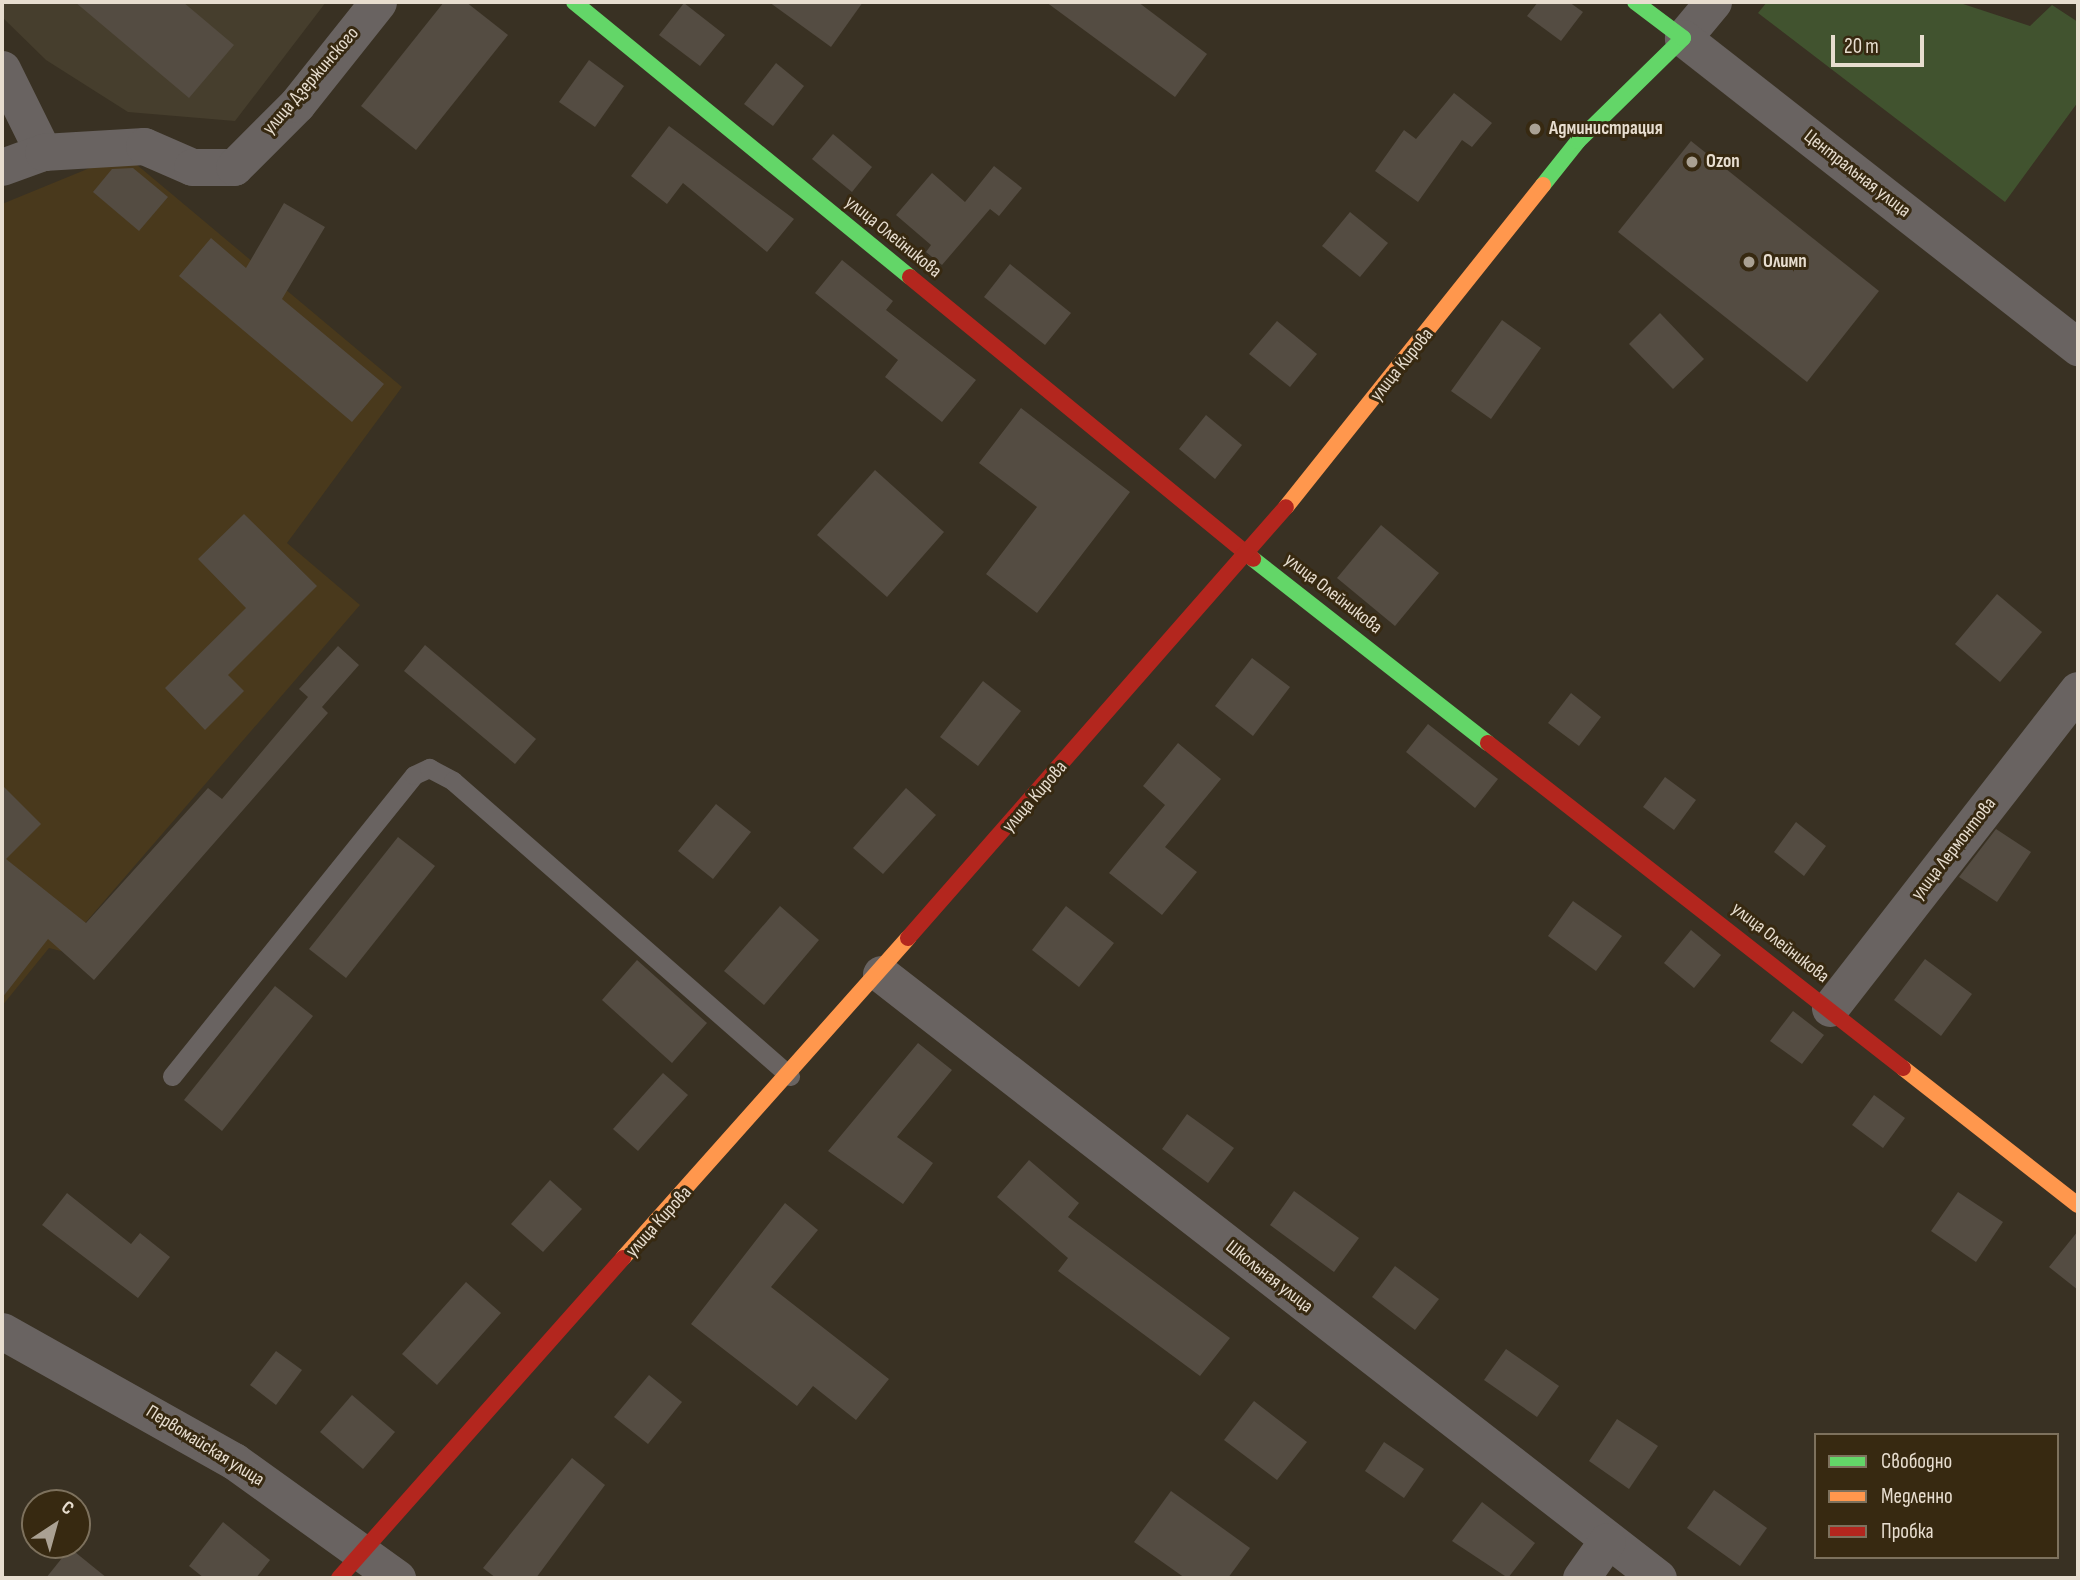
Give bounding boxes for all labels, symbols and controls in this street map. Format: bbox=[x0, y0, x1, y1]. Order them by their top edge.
scale bar bbox=[1835, 21, 1928, 65]
street label: улица Дзержинского bbox=[258, 23, 364, 139]
text: 20 m bbox=[1844, 34, 1879, 59]
place label: Администрация bbox=[1549, 118, 1663, 140]
marker: Администрация bbox=[1527, 121, 1543, 137]
street label: Центральная улица bbox=[1799, 125, 1915, 223]
place label: Ozon bbox=[1706, 151, 1740, 173]
marker: Ozon bbox=[1684, 154, 1700, 170]
street label: улица Олейникова bbox=[840, 191, 946, 283]
place label: Олимп bbox=[1763, 251, 1807, 273]
marker: Олимп bbox=[1741, 254, 1757, 270]
street label: улица Кирова bbox=[1366, 324, 1438, 406]
street label: улица Олейникова bbox=[1280, 549, 1386, 639]
street label: улица Кирова bbox=[998, 756, 1072, 838]
street label: улица Лермонтова bbox=[1907, 793, 2001, 905]
street label: улица Олейникова bbox=[1727, 898, 1833, 988]
street label: улица Кирова bbox=[621, 1182, 697, 1262]
street label: Школьная улица bbox=[1221, 1236, 1317, 1318]
street label: Первомайская улица bbox=[142, 1401, 268, 1491]
legend bbox=[1814, 1433, 2059, 1559]
text: Свободно bbox=[1881, 1449, 1952, 1474]
text: Медленно bbox=[1881, 1484, 1953, 1509]
north arrow bbox=[21, 1489, 91, 1559]
text: С bbox=[57, 1496, 78, 1520]
text: Пробка bbox=[1881, 1519, 1934, 1544]

